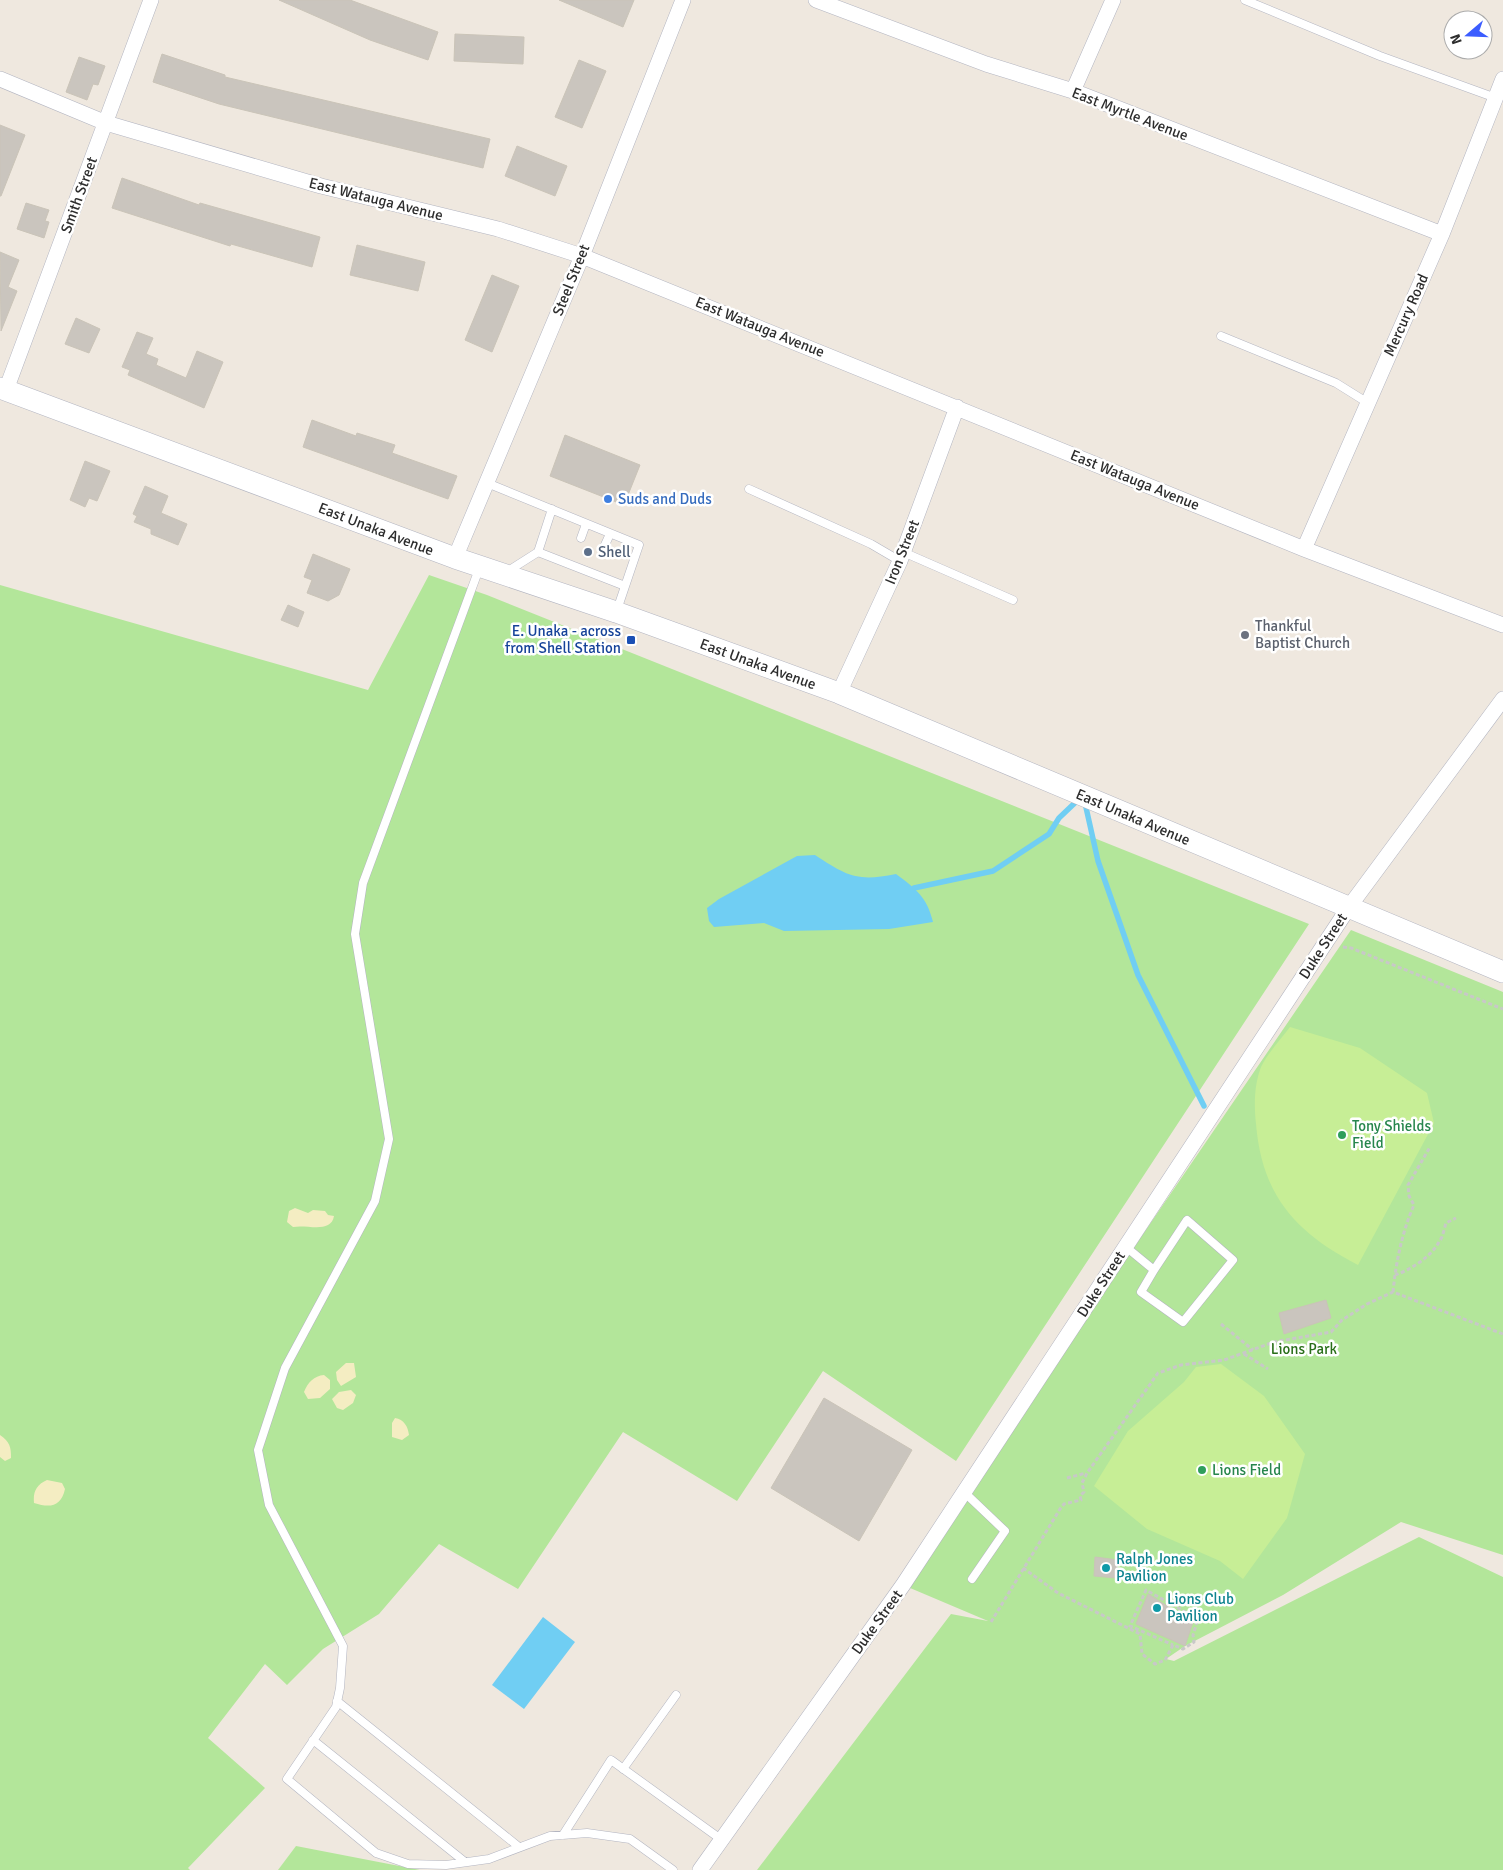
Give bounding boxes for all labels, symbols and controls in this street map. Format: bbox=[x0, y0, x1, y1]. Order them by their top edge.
north arrow bbox=[1443, 10, 1493, 60]
text: N bbox=[1447, 32, 1466, 46]
street label: East Myrtle Avenue bbox=[1069, 84, 1191, 144]
street label: Smith Street bbox=[57, 154, 101, 236]
street label: East Watauga Avenue bbox=[307, 174, 445, 224]
street label: Steel Street bbox=[549, 242, 593, 318]
street label: Mercury Road bbox=[1380, 271, 1432, 359]
street label: East Watauga Avenue bbox=[693, 293, 827, 361]
street label: East Watauga Avenue bbox=[1068, 446, 1202, 514]
place label: Suds and Duds bbox=[618, 490, 712, 508]
marker: Suds and Duds bbox=[602, 493, 614, 505]
street label: East Unaka Avenue bbox=[316, 499, 436, 559]
street label: Iron Street bbox=[881, 517, 923, 587]
place label: Shell bbox=[598, 543, 631, 561]
marker: Shell bbox=[582, 546, 594, 558]
place label: Thankful Baptist Church bbox=[1255, 617, 1350, 652]
place label: E. Unaka - across from Shell Station bbox=[505, 622, 621, 657]
marker: Thankful Baptist Church bbox=[1239, 629, 1251, 641]
marker: E. Unaka - across from Shell Station bbox=[625, 634, 637, 646]
street label: East Unaka Avenue bbox=[697, 635, 819, 693]
street label: East Unaka Avenue bbox=[1073, 785, 1193, 849]
street label: Duke Street bbox=[1295, 910, 1351, 982]
place label: Tony Shields Field bbox=[1352, 1117, 1432, 1152]
marker: Tony Shields Field bbox=[1336, 1129, 1348, 1141]
street label: Duke Street bbox=[1073, 1248, 1129, 1320]
park label: Lions Park bbox=[1271, 1340, 1338, 1358]
place label: Lions Field bbox=[1212, 1461, 1281, 1479]
marker: Lions Field bbox=[1196, 1464, 1208, 1476]
place label: Ralph Jones Pavilion bbox=[1116, 1550, 1194, 1585]
marker: Ralph Jones Pavilion bbox=[1100, 1562, 1112, 1574]
street label: Duke Street bbox=[848, 1586, 906, 1658]
place label: Lions Club Pavilion bbox=[1167, 1590, 1234, 1625]
marker: Lions Club Pavilion bbox=[1151, 1602, 1163, 1614]

